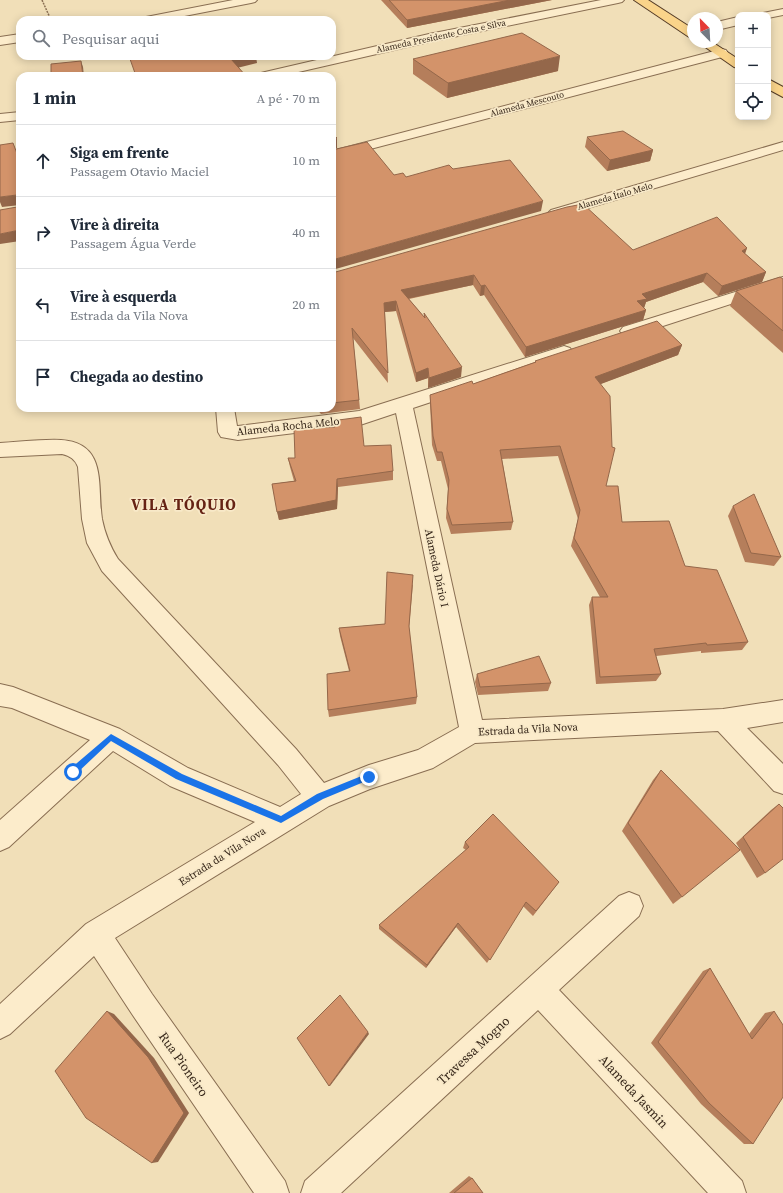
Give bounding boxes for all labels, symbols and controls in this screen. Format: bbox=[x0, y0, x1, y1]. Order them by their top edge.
north arrow bbox=[687, 12, 723, 48]
map controls bbox=[735, 12, 771, 120]
button: + bbox=[735, 12, 771, 48]
search box bbox=[16, 16, 336, 60]
street label: Alameda Presidente Costa e Silva bbox=[375, 16, 507, 56]
icon: search bbox=[30, 27, 52, 49]
text: Pesquisar aqui bbox=[62, 28, 159, 49]
button: − bbox=[735, 48, 771, 84]
button: locate bbox=[735, 84, 771, 120]
text: 1 min bbox=[32, 86, 76, 110]
street label: Alameda Mescouto bbox=[489, 88, 565, 120]
text: A pé · 70 m bbox=[256, 90, 320, 107]
text: Siga em frente bbox=[70, 142, 169, 163]
icon: ahead bbox=[32, 150, 54, 172]
text: 10 m bbox=[292, 152, 320, 169]
text: Passagem Otavio Maciel bbox=[70, 163, 209, 180]
street label: Alameda Ítalo Melo bbox=[576, 179, 654, 213]
text: Vire à direita bbox=[70, 214, 159, 235]
icon: right bbox=[32, 222, 54, 244]
text: 40 m bbox=[292, 224, 320, 241]
text: Passagem Água Verde bbox=[70, 235, 196, 252]
text: Vire à esquerda bbox=[70, 286, 177, 307]
icon: left bbox=[32, 294, 54, 316]
text: 20 m bbox=[292, 296, 320, 313]
text: Estrada da Vila Nova bbox=[70, 307, 188, 324]
icon: arrive bbox=[32, 366, 54, 388]
text: Chegada ao destino bbox=[70, 366, 203, 387]
street label: Alameda Rocha Melo bbox=[236, 414, 340, 439]
district label: VILA TÓQUIO bbox=[131, 494, 237, 515]
street label: Alameda Dário I bbox=[421, 528, 452, 609]
street label: Estrada da Vila Nova bbox=[478, 719, 579, 740]
route start bbox=[64, 763, 82, 781]
route end bbox=[360, 768, 378, 786]
street label: Estrada da Vila Nova bbox=[176, 823, 269, 889]
street label: Travessa Mogno bbox=[433, 1012, 513, 1088]
street label: Rua Pioneiro bbox=[155, 1029, 212, 1100]
street label: Alameda Jasmin bbox=[595, 1051, 672, 1132]

